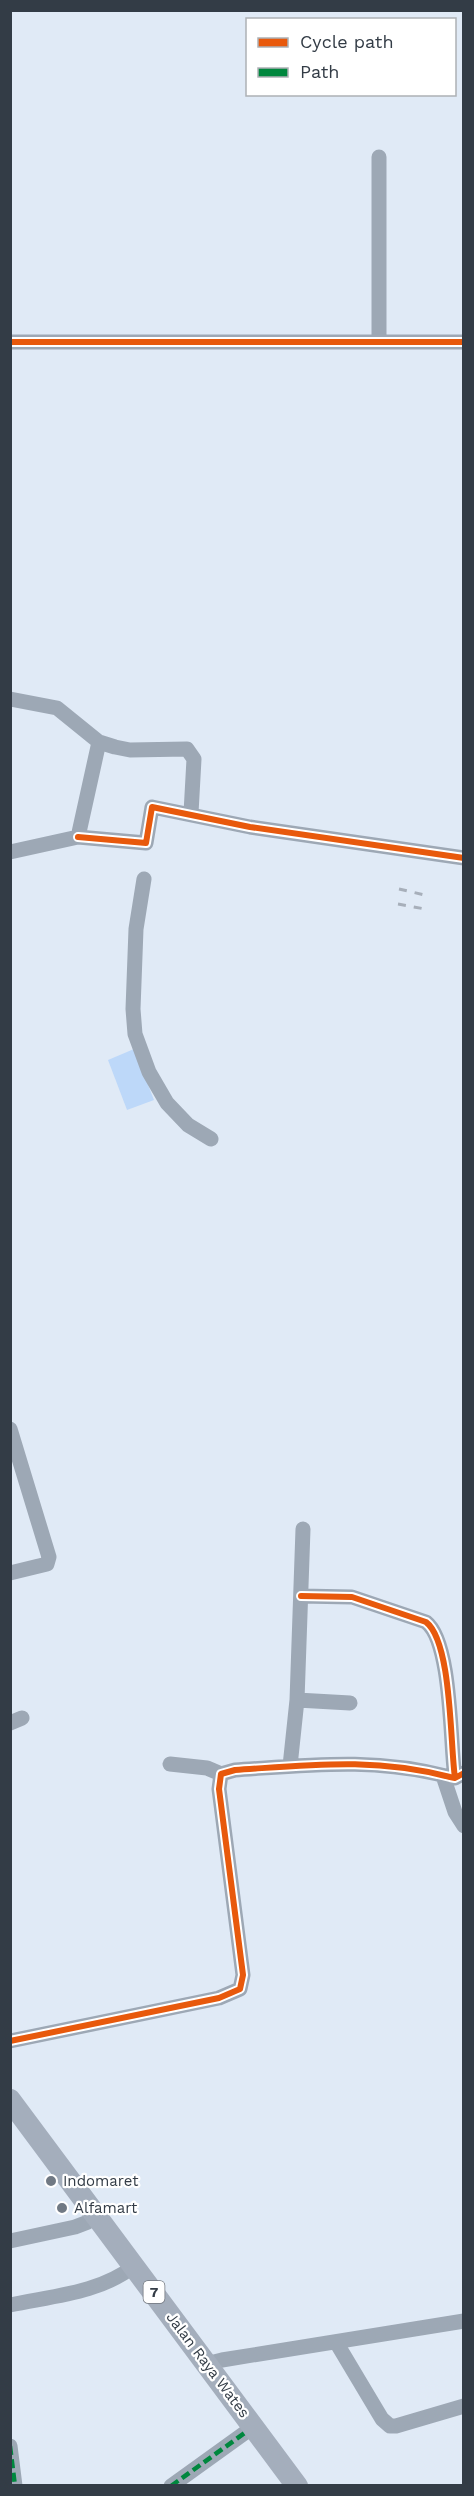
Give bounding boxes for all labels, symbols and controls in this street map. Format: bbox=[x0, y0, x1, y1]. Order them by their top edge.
legend bbox=[246, 18, 456, 96]
text: Cycle path bbox=[300, 31, 394, 52]
text: Path bbox=[300, 61, 340, 82]
place label: Indomaret bbox=[63, 2172, 139, 2190]
marker: Indomaret bbox=[44, 2174, 58, 2188]
place label: Alfamart bbox=[74, 2199, 138, 2217]
marker: Alfamart bbox=[55, 2201, 69, 2215]
road number: 7 bbox=[144, 2281, 164, 2303]
street label: Jalan Raya Wates bbox=[162, 2309, 254, 2421]

